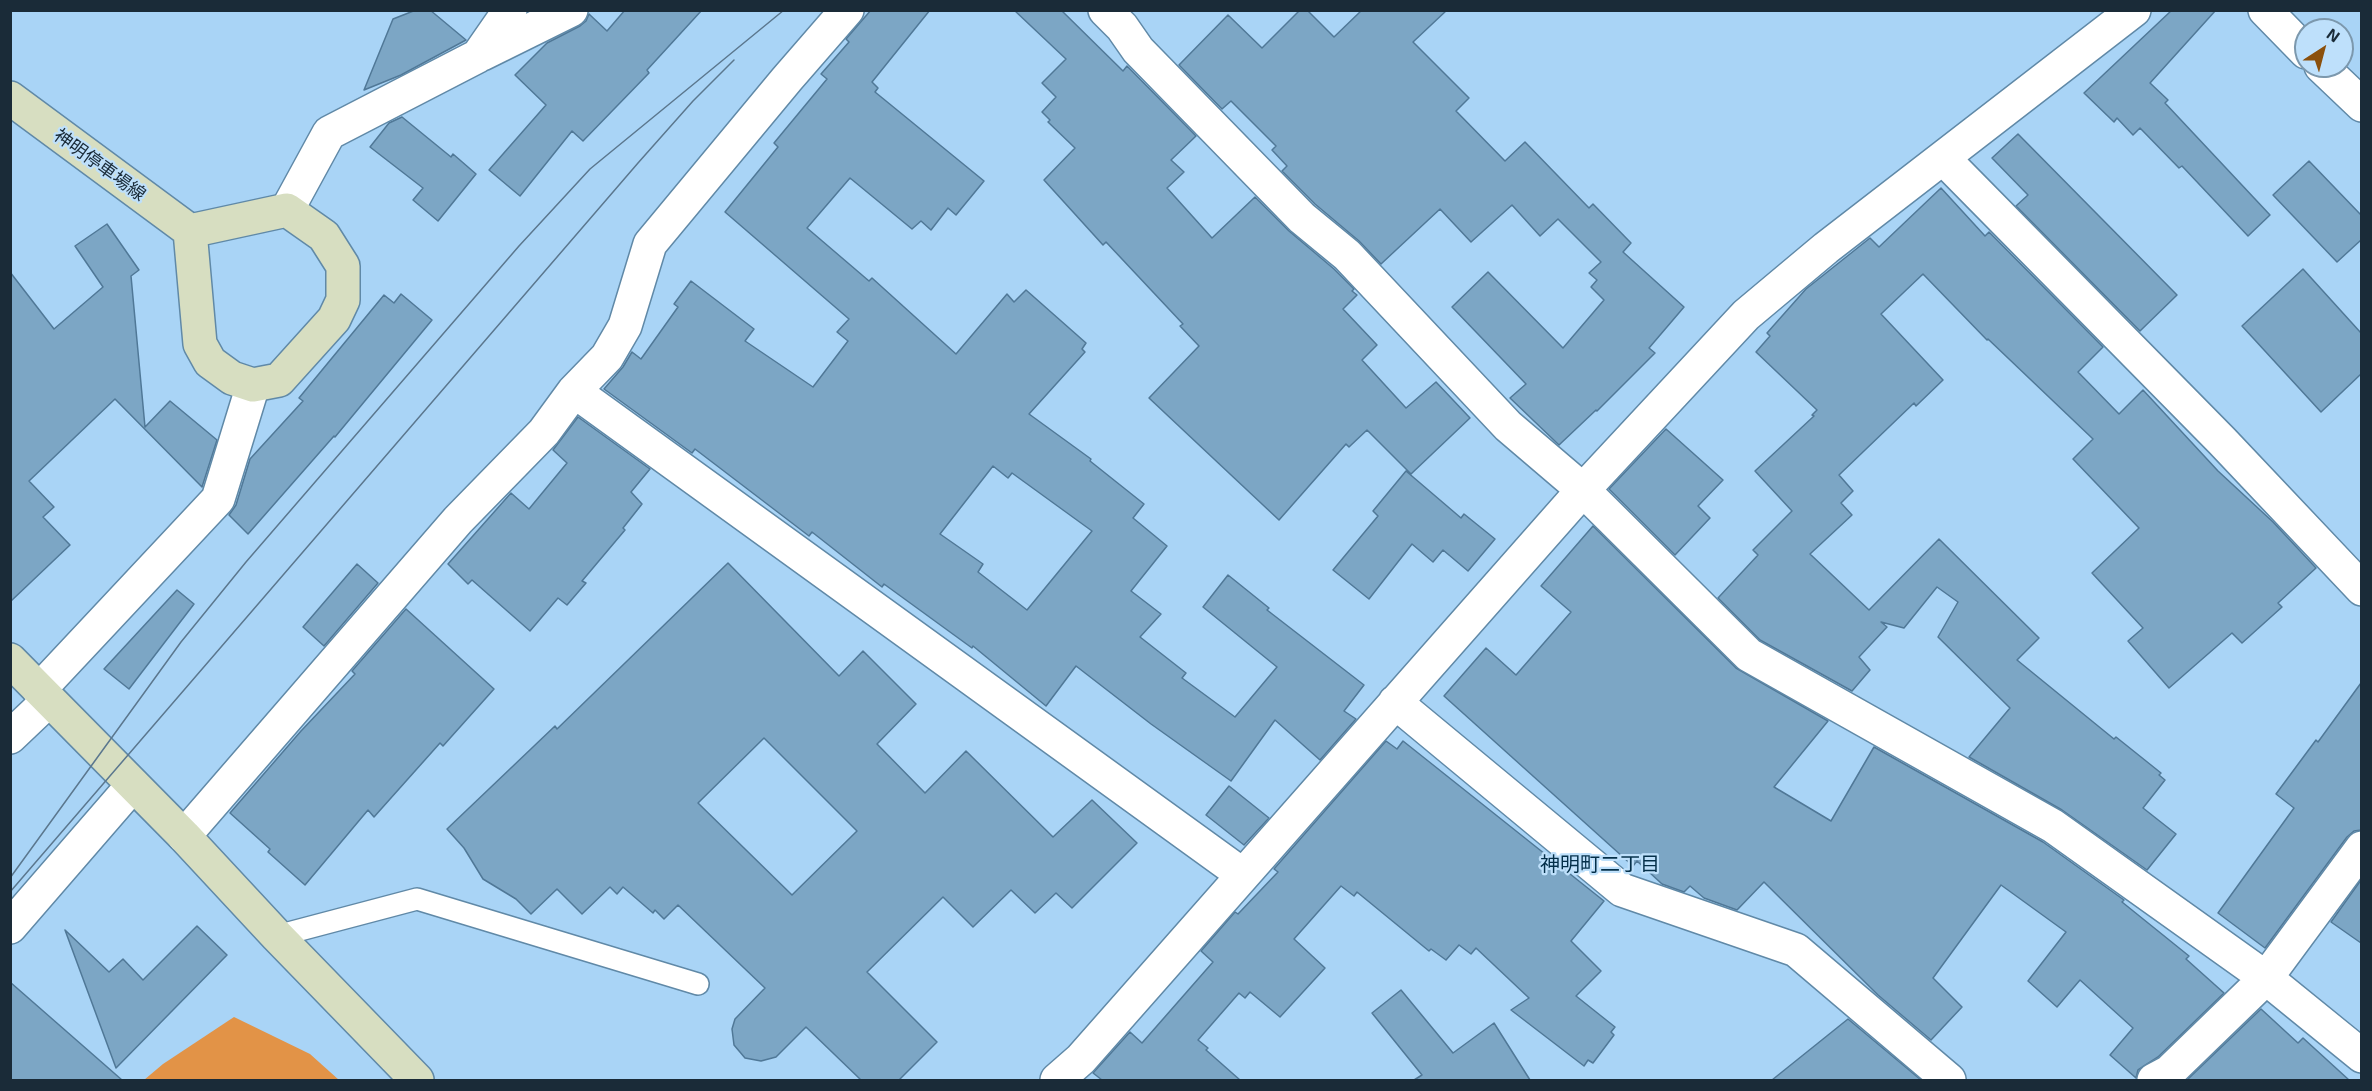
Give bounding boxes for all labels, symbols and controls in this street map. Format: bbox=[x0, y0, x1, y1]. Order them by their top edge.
north arrow bbox=[2294, 18, 2354, 78]
text: N bbox=[2323, 24, 2344, 46]
street label: 神明停車場線 bbox=[50, 125, 150, 205]
district label: 神明町二丁目 bbox=[1540, 852, 1660, 876]

